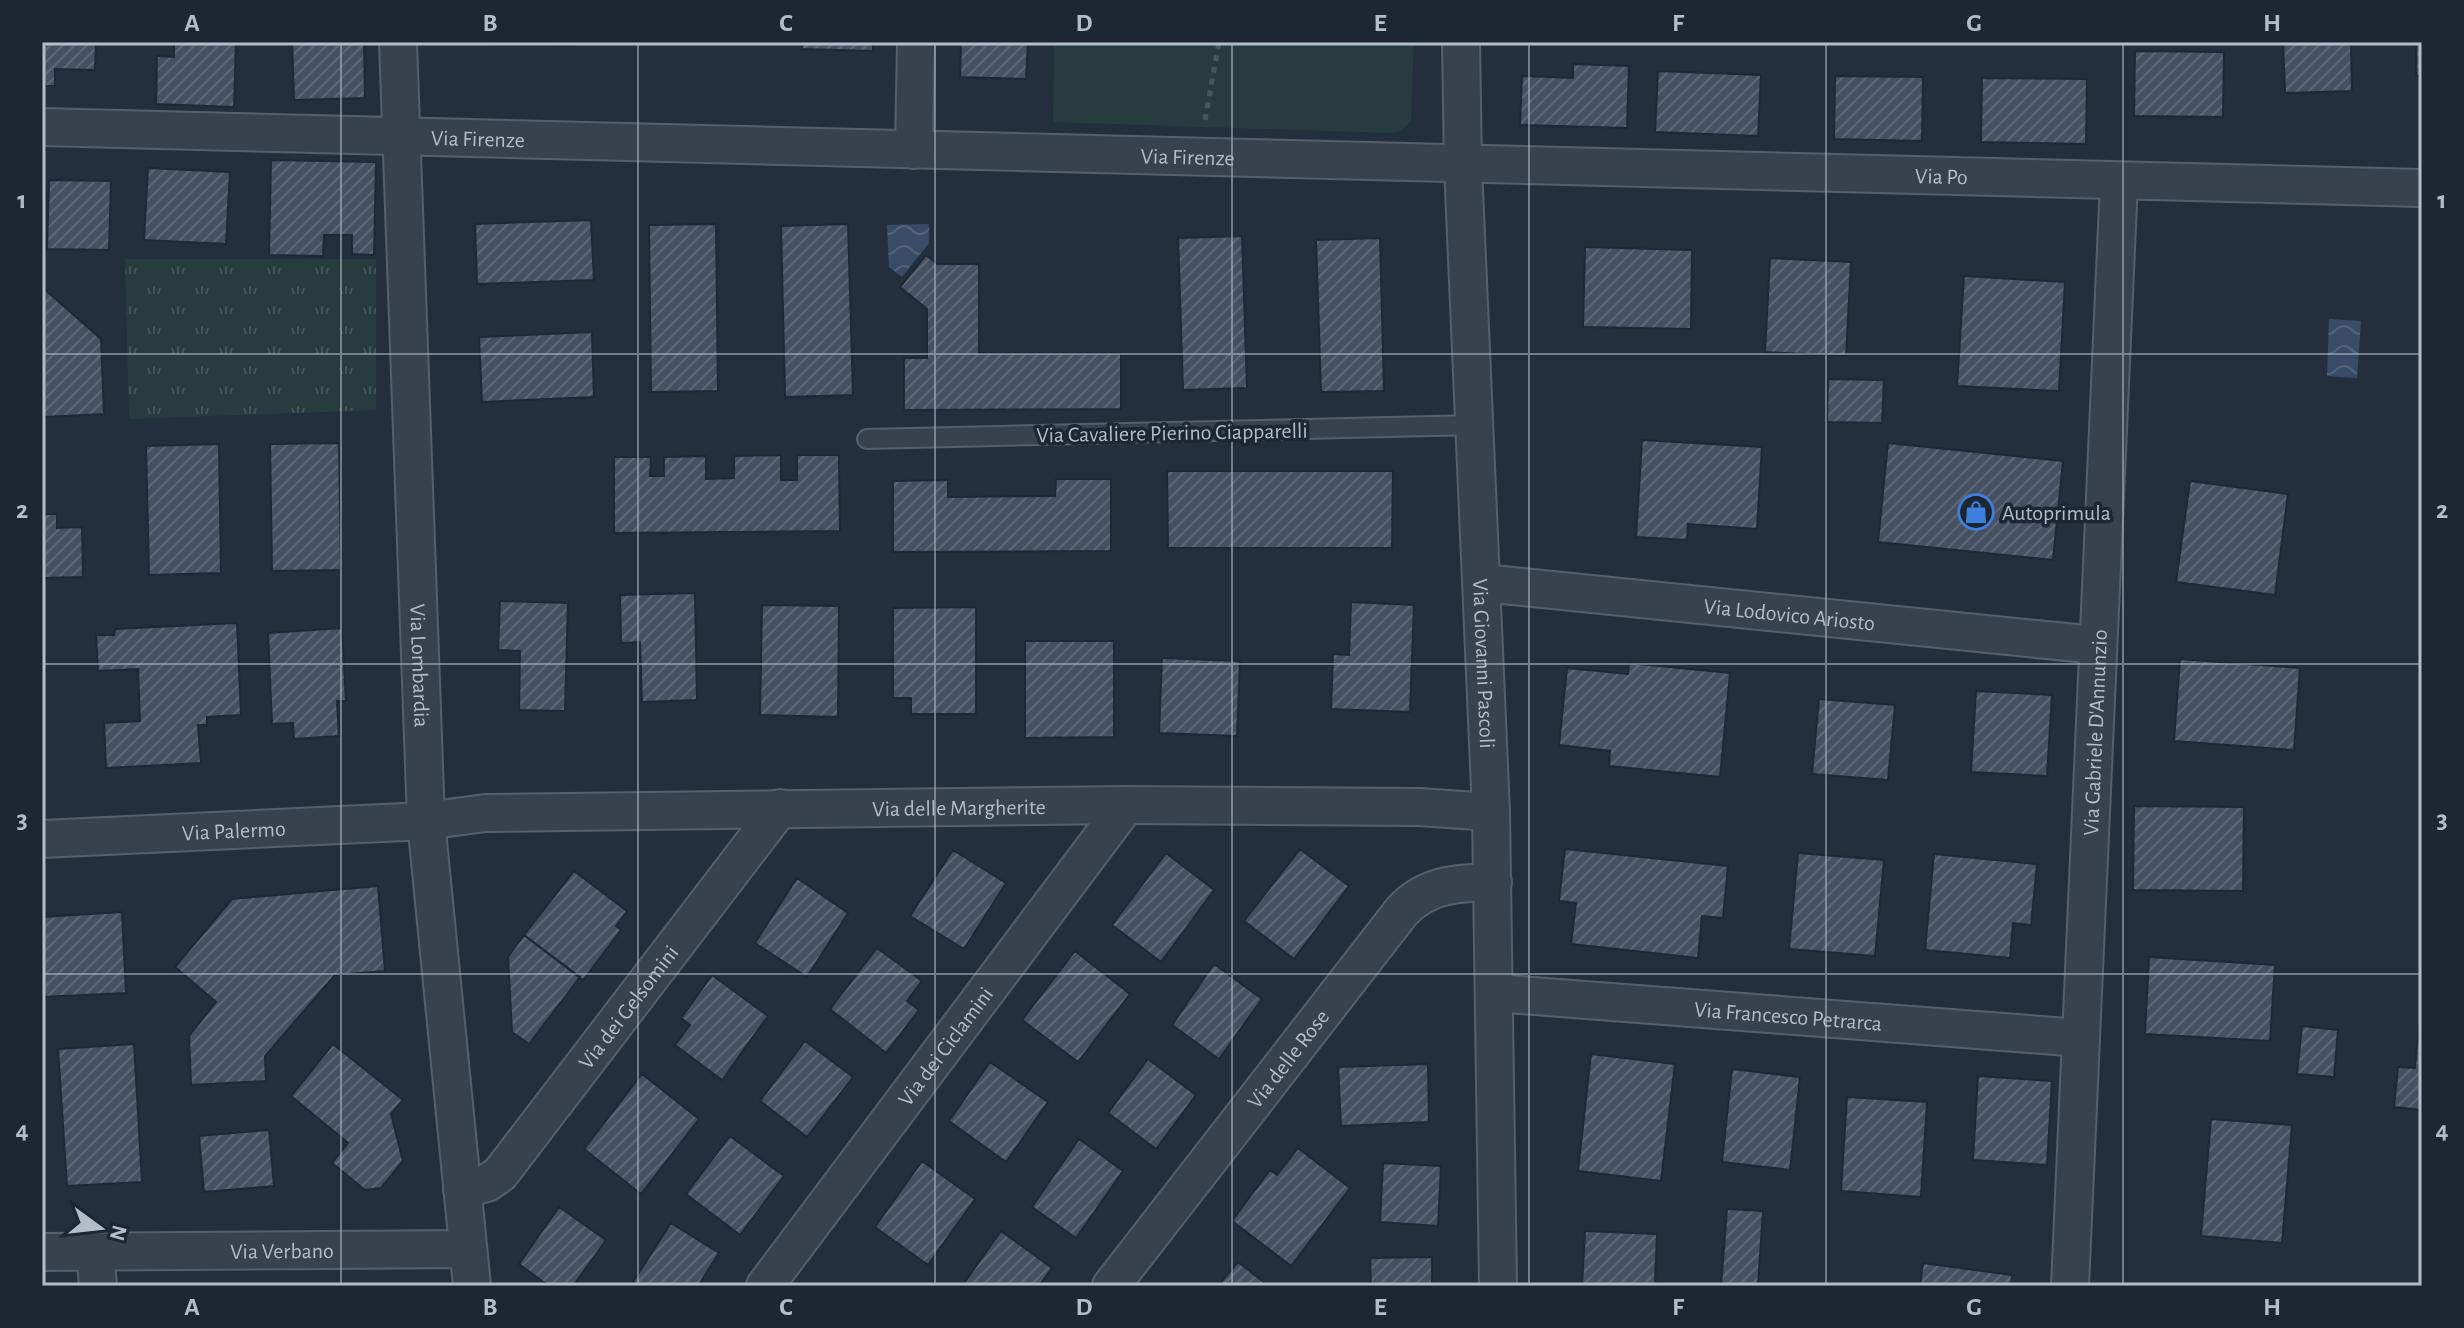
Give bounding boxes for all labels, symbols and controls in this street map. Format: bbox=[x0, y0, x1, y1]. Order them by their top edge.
text: A bbox=[184, 10, 200, 36]
text: B bbox=[482, 10, 498, 36]
text: C bbox=[779, 10, 793, 36]
text: D bbox=[1075, 10, 1093, 36]
text: E bbox=[1373, 10, 1387, 36]
text: F bbox=[1672, 10, 1685, 36]
text: G bbox=[1966, 10, 1982, 36]
text: H bbox=[2263, 10, 2281, 36]
street label: Via Firenze bbox=[431, 127, 525, 151]
street label: Via Firenze bbox=[1140, 145, 1235, 170]
street label: Via Po bbox=[1915, 165, 1968, 188]
text: 1 bbox=[17, 187, 27, 213]
text: 1 bbox=[2437, 187, 2447, 213]
street label: Via Cavaliere Pierino Ciapparelli bbox=[1036, 420, 1308, 446]
shop icon: Autoprimula bbox=[1957, 493, 1995, 531]
text: 2 bbox=[16, 497, 28, 523]
text: 2 bbox=[2436, 497, 2448, 523]
place label: Autoprimula bbox=[2002, 502, 2111, 524]
street label: Via Giovanni Pascoli bbox=[1469, 578, 1498, 749]
street label: Via Lodovico Ariosto bbox=[1703, 595, 1876, 635]
street label: Via Lombardia bbox=[406, 603, 433, 728]
street label: Via Gabriele D'Annunzio bbox=[2080, 629, 2111, 836]
street label: Via delle Margherite bbox=[872, 796, 1046, 820]
text: 3 bbox=[16, 807, 28, 833]
text: 3 bbox=[2436, 807, 2448, 833]
street label: Via Palermo bbox=[182, 818, 286, 844]
street label: Via dei Gelsomini bbox=[575, 942, 683, 1073]
street label: Via dei Ciclamini bbox=[894, 983, 997, 1110]
street label: Via Francesco Petrarca bbox=[1693, 998, 1883, 1035]
street label: Via delle Rose bbox=[1243, 1006, 1333, 1113]
text: 4 bbox=[15, 1117, 29, 1143]
text: 4 bbox=[2435, 1117, 2449, 1143]
north arrow bbox=[60, 1188, 140, 1268]
text: N bbox=[106, 1223, 131, 1243]
street label: Via Verbano bbox=[230, 1240, 334, 1263]
text: A bbox=[184, 1294, 200, 1320]
text: B bbox=[482, 1294, 498, 1320]
text: C bbox=[779, 1294, 793, 1320]
text: D bbox=[1075, 1294, 1093, 1320]
text: E bbox=[1373, 1294, 1387, 1320]
text: F bbox=[1672, 1294, 1685, 1320]
text: G bbox=[1966, 1294, 1982, 1320]
text: H bbox=[2263, 1294, 2281, 1320]

